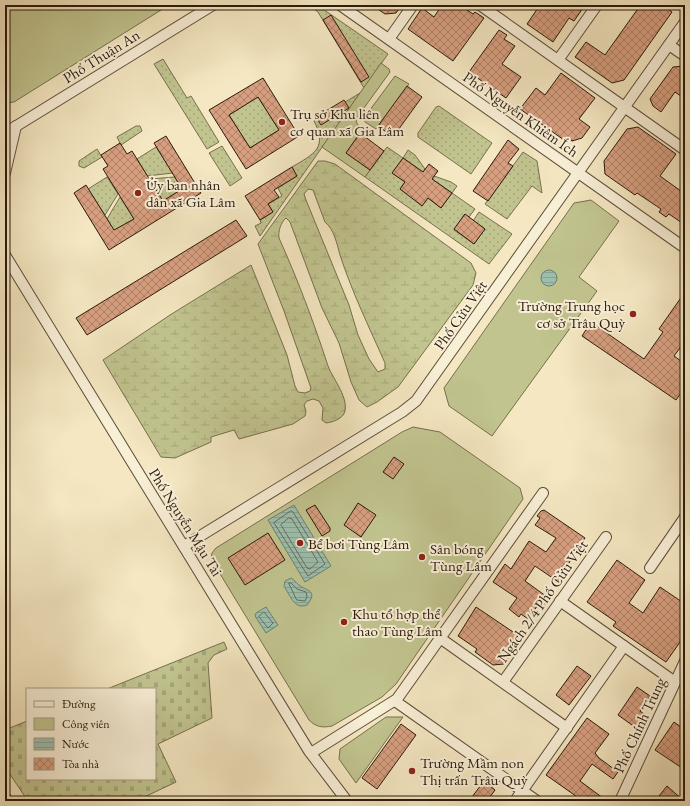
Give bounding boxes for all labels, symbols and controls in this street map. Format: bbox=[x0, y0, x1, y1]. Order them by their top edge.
street label: Phố Thuận An bbox=[59, 25, 143, 87]
street label: Phố Nguyễn Khiêm Ích bbox=[460, 67, 583, 161]
place label: Trụ sở Khu liên cơ quan xã Gia Lâm bbox=[290, 104, 405, 140]
marker: Trụ sở Khu liên cơ quan xã Gia Lâm bbox=[277, 117, 287, 127]
place label: Ủy ban nhân dân xã Gia Lâm bbox=[146, 175, 236, 211]
marker: Ủy ban nhân dân xã Gia Lâm bbox=[133, 188, 143, 198]
street label: Phố Cửu Việt bbox=[429, 276, 491, 353]
place label: Trường Trung học cơ sở Trâu Quỳ bbox=[518, 296, 625, 332]
marker: Trường Trung học cơ sở Trâu Quỳ bbox=[628, 309, 638, 319]
street label: Phố Nguyễn Mậu Tài bbox=[145, 464, 227, 580]
place label: Bể bơi Tùng Lâm bbox=[308, 534, 410, 553]
street label: Ngách 2/4 Phố Cửu Việt bbox=[493, 536, 592, 666]
marker: Bể bơi Tùng Lâm bbox=[295, 538, 305, 548]
place label: Sân bóng Tùng Lâm bbox=[430, 539, 492, 575]
marker: Sân bóng Tùng Lâm bbox=[417, 552, 427, 562]
place label: Khu tổ hợp thể thao Tùng Lâm bbox=[352, 604, 443, 640]
marker: Khu tổ hợp thể thao Tùng Lâm bbox=[339, 617, 349, 627]
street label: Phố Chính Trung bbox=[609, 674, 670, 776]
legend bbox=[26, 688, 156, 780]
text: Đường bbox=[62, 696, 96, 712]
text: Công viên bbox=[62, 716, 110, 732]
text: Nước bbox=[62, 736, 89, 752]
place label: Trường Mầm non Thị trấn Trâu Quỳ bbox=[420, 753, 528, 789]
text: Tòa nhà bbox=[62, 756, 99, 772]
marker: Trường Mầm non Thị trấn Trâu Quỳ bbox=[407, 766, 417, 776]

